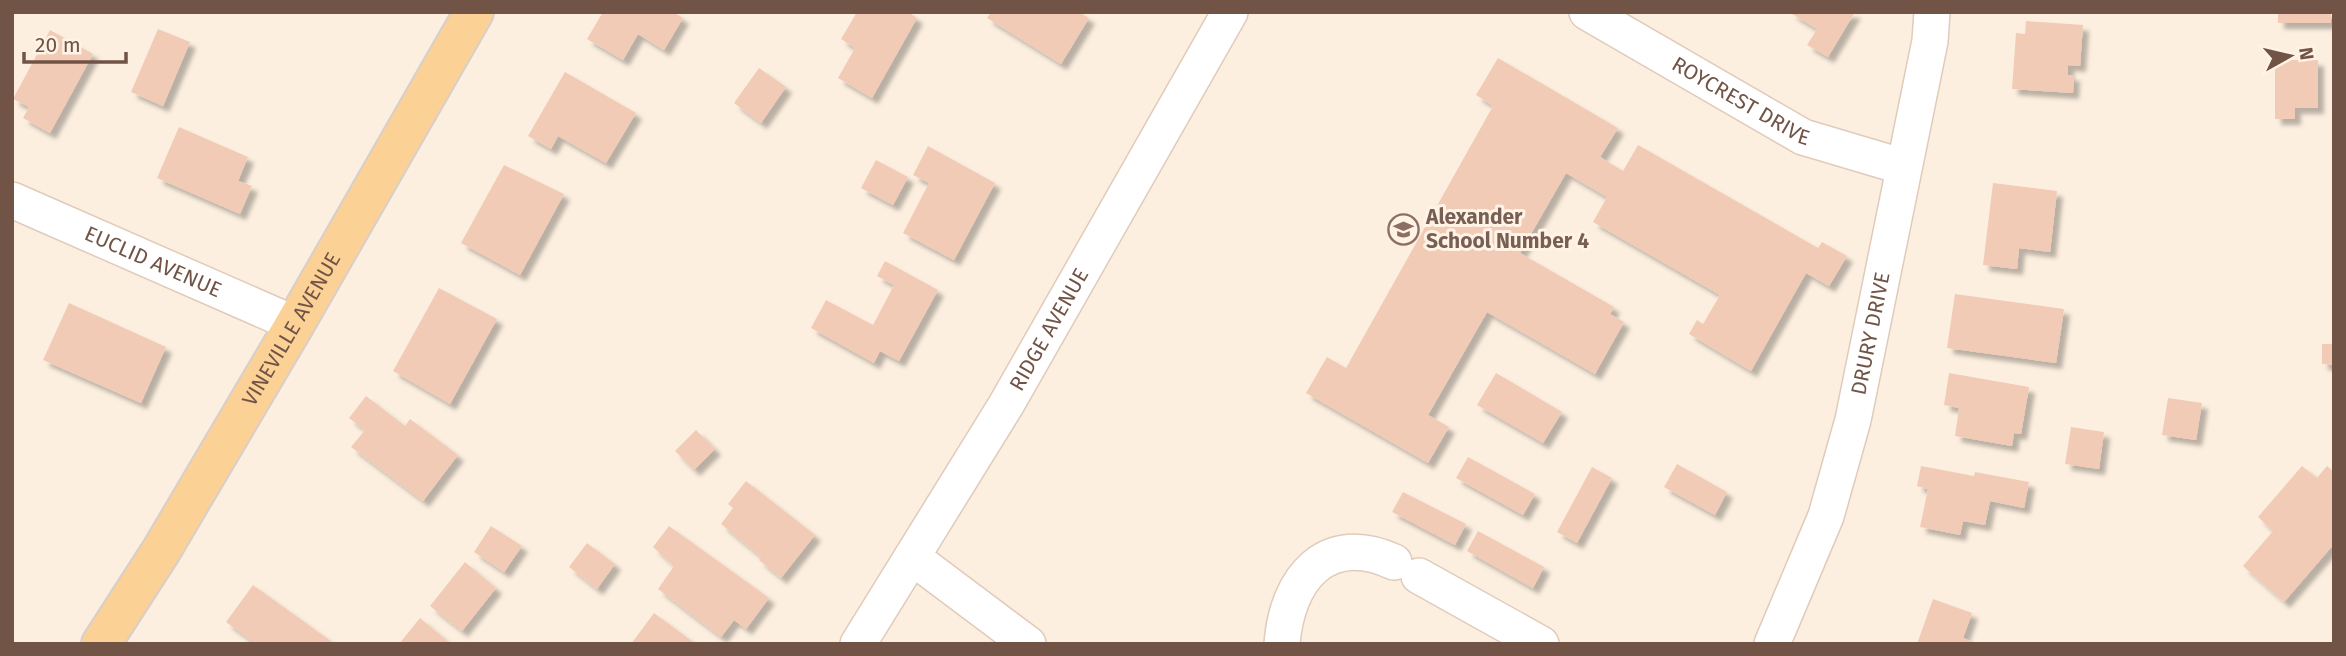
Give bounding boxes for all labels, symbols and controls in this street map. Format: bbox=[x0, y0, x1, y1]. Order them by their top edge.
scale bar bbox=[24, 21, 126, 65]
north arrow bbox=[2255, 21, 2325, 91]
text: 20 m bbox=[35, 32, 81, 58]
text: N bbox=[2294, 46, 2319, 62]
street label: ROYCREST DRIVE bbox=[1667, 51, 1813, 151]
place label: Alexander School Number 4 bbox=[1425, 204, 1589, 254]
school or university icon: Alexander School Number 4 bbox=[1386, 212, 1420, 246]
street label: EUCLID AVENUE bbox=[81, 220, 226, 303]
street label: VINEVILLE AVENUE bbox=[237, 248, 346, 411]
street label: RIDGE AVENUE bbox=[1004, 264, 1094, 395]
street label: DRURY DRIVE bbox=[1845, 270, 1896, 397]

